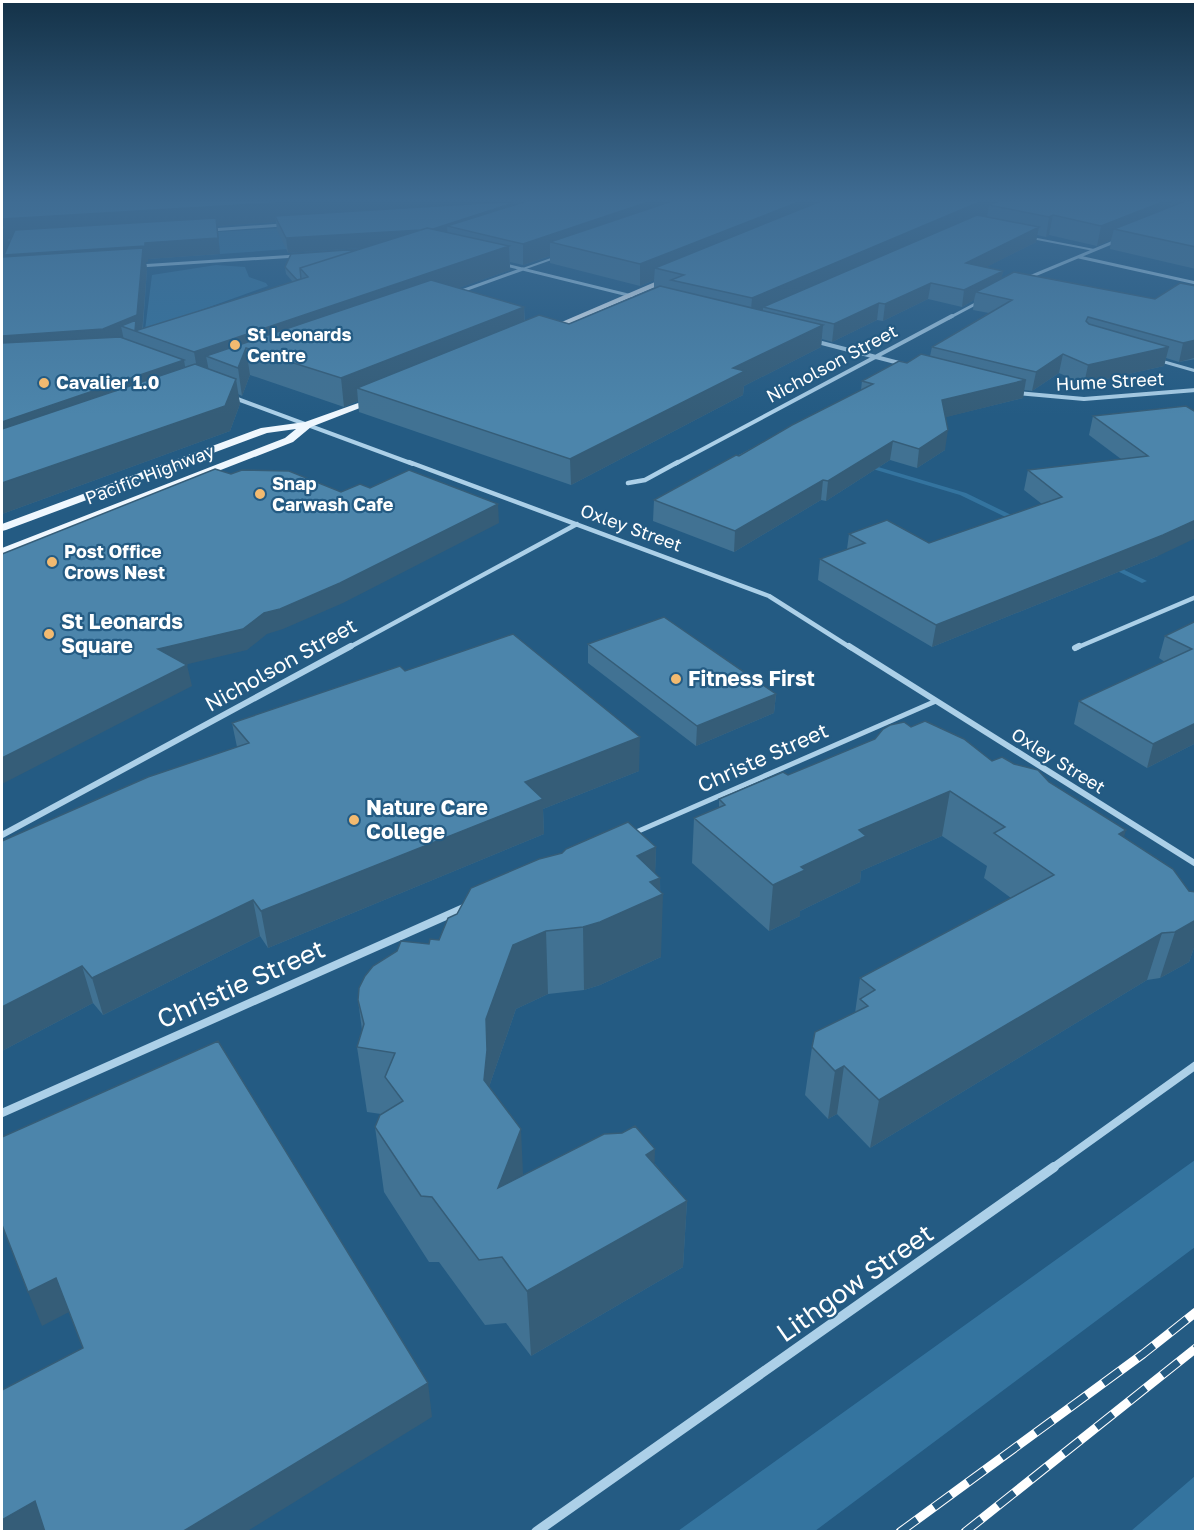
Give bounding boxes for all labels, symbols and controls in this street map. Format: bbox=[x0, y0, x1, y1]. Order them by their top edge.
street label: Nicholson Street bbox=[762, 319, 901, 407]
place label: St Leonards Centre bbox=[247, 323, 352, 366]
marker: St Leonards Centre bbox=[228, 338, 242, 352]
street label: Hume Street bbox=[1055, 367, 1165, 395]
place label: Cavalier 1.0 bbox=[56, 371, 159, 393]
marker: Cavalier 1.0 bbox=[37, 376, 51, 390]
street label: Pacific Highway bbox=[82, 439, 217, 509]
place label: Snap Carwash Cafe bbox=[272, 472, 394, 515]
marker: Snap Carwash Cafe bbox=[253, 487, 267, 501]
street label: Oxley Street bbox=[578, 499, 685, 556]
place label: Post Office Crows Nest bbox=[64, 540, 165, 583]
marker: Post Office Crows Nest bbox=[45, 555, 59, 569]
place label: St Leonards Square bbox=[61, 608, 183, 658]
street label: Nicholson Street bbox=[200, 612, 361, 717]
marker: St Leonards Square bbox=[42, 627, 56, 641]
place label: Fitness First bbox=[688, 665, 815, 691]
marker: Fitness First bbox=[669, 672, 683, 686]
street label: Christe Street bbox=[693, 717, 832, 797]
street label: Oxley Street bbox=[1008, 723, 1110, 798]
place label: Nature Care College bbox=[366, 794, 488, 844]
marker: Nature Care College bbox=[347, 813, 361, 827]
street label: Christie Street bbox=[152, 933, 330, 1034]
street label: Lithgow Street bbox=[770, 1217, 939, 1348]

